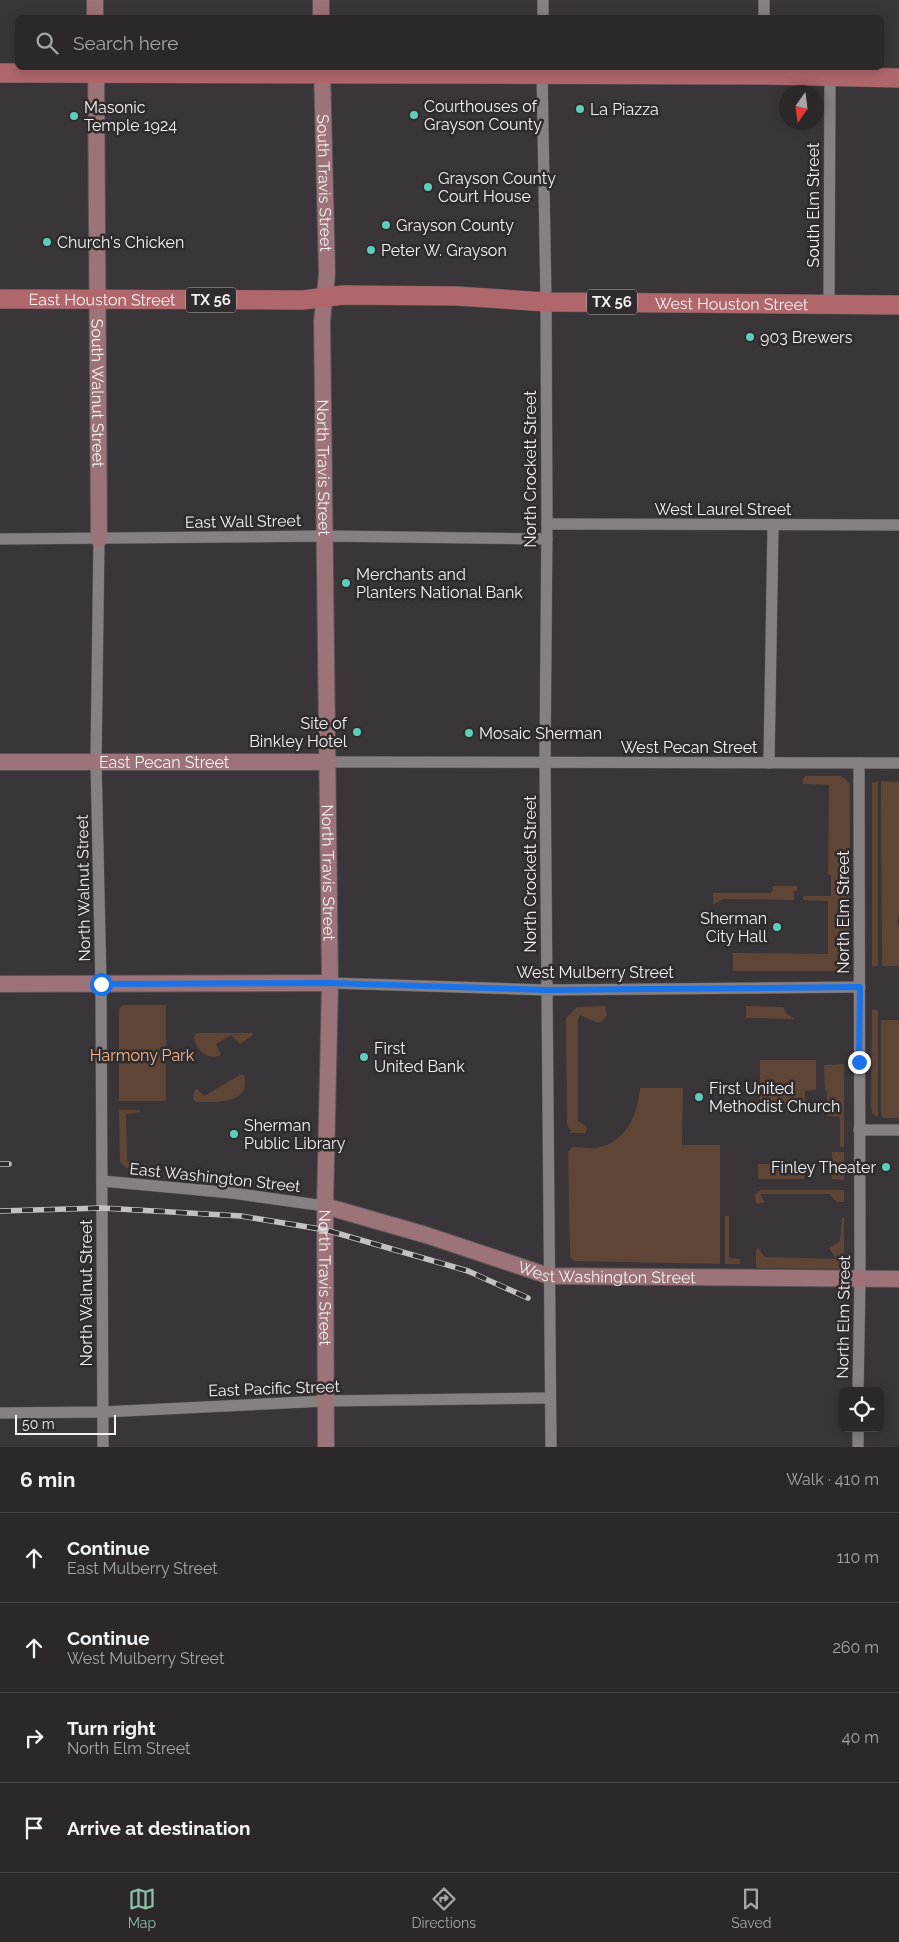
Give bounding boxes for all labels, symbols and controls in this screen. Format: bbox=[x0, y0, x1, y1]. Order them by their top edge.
search box bbox=[15, 15, 884, 70]
icon: search bbox=[33, 29, 61, 57]
text: Search here bbox=[73, 32, 179, 54]
north arrow bbox=[779, 85, 824, 130]
place label: Courthouses of Grayson County bbox=[424, 97, 542, 134]
place label: Masonic Temple 1924 bbox=[84, 98, 177, 135]
place label: La Piazza bbox=[590, 100, 659, 119]
marker: La Piazza bbox=[574, 103, 586, 115]
marker: Courthouses of Grayson County bbox=[408, 109, 420, 121]
marker: Masonic Temple 1924 bbox=[68, 110, 80, 122]
street label: South Travis Street bbox=[313, 114, 335, 253]
street label: South Elm Street bbox=[804, 142, 823, 267]
place label: Grayson County Court House bbox=[438, 169, 556, 206]
marker: Grayson County Court House bbox=[422, 181, 434, 193]
place label: Grayson County bbox=[396, 216, 514, 235]
marker: Grayson County bbox=[380, 219, 392, 231]
place label: Church's Chicken bbox=[57, 233, 184, 252]
marker: Church's Chicken bbox=[41, 236, 53, 248]
place label: Peter W. Grayson bbox=[381, 241, 507, 260]
marker: Peter W. Grayson bbox=[365, 244, 377, 256]
road number: TX 56 bbox=[186, 288, 236, 312]
street label: East Houston Street bbox=[29, 290, 176, 310]
road number: TX 56 bbox=[587, 290, 637, 314]
street label: West Houston Street bbox=[655, 294, 809, 314]
street label: South Walnut Street bbox=[88, 319, 108, 468]
place label: 903 Brewers bbox=[760, 328, 853, 347]
marker: 903 Brewers bbox=[744, 331, 756, 343]
street label: North Crockett Street bbox=[521, 390, 540, 548]
street label: North Travis Street bbox=[313, 399, 334, 537]
street label: West Laurel Street bbox=[655, 500, 792, 519]
street label: East Wall Street bbox=[185, 511, 302, 532]
place label: Merchants and Planters National Bank bbox=[356, 565, 523, 602]
marker: Merchants and Planters National Bank bbox=[340, 577, 352, 589]
place label: Site of Binkley Hotel bbox=[249, 714, 348, 751]
place label: Mosaic Sherman bbox=[479, 724, 602, 743]
marker: Site of Binkley Hotel bbox=[351, 726, 363, 738]
marker: Mosaic Sherman bbox=[463, 727, 475, 739]
street label: West Pecan Street bbox=[621, 738, 758, 757]
street label: East Pecan Street bbox=[99, 753, 230, 772]
street label: North Crockett Street bbox=[521, 795, 540, 953]
street label: North Travis Street bbox=[318, 804, 338, 942]
street label: North Walnut Street bbox=[73, 814, 94, 962]
street label: North Elm Street bbox=[834, 850, 853, 974]
place label: Sherman City Hall bbox=[700, 909, 768, 946]
marker: Sherman City Hall bbox=[771, 921, 783, 933]
street label: West Mulberry Street bbox=[516, 963, 674, 982]
route start bbox=[90, 973, 113, 996]
place label: First United Bank bbox=[374, 1039, 465, 1076]
park label: Harmony Park bbox=[90, 1046, 195, 1065]
marker: First United Bank bbox=[358, 1051, 370, 1063]
route end bbox=[848, 1051, 871, 1074]
place label: First United Methodist Church bbox=[709, 1079, 840, 1116]
marker: First United Methodist Church bbox=[693, 1091, 705, 1103]
place label: Sherman Public Library bbox=[244, 1116, 346, 1153]
marker: Sherman Public Library bbox=[228, 1128, 240, 1140]
place label: Finley Theater bbox=[771, 1158, 876, 1177]
street label: East Washington Street bbox=[128, 1159, 302, 1196]
marker: Finley Theater bbox=[880, 1161, 892, 1173]
street label: North Travis Street bbox=[315, 1209, 335, 1346]
street label: North Walnut Street bbox=[77, 1219, 96, 1367]
street label: North Elm Street bbox=[833, 1255, 854, 1379]
street label: West Washington Street bbox=[515, 1257, 696, 1287]
street label: East Pacific Street bbox=[208, 1377, 341, 1400]
map controls bbox=[839, 1387, 884, 1432]
button: locate bbox=[839, 1387, 884, 1432]
scale bar bbox=[15, 1412, 116, 1435]
text: 50 m bbox=[22, 1416, 55, 1432]
text: 6 min bbox=[20, 1467, 75, 1492]
text: Walk · 410 m bbox=[786, 1470, 879, 1489]
text: Continue bbox=[67, 1537, 150, 1559]
icon: ahead bbox=[20, 1544, 48, 1572]
text: 110 m bbox=[837, 1548, 879, 1567]
text: East Mulberry Street bbox=[67, 1559, 218, 1578]
text: Continue bbox=[67, 1627, 150, 1649]
icon: ahead bbox=[20, 1634, 48, 1662]
text: 260 m bbox=[832, 1638, 879, 1657]
text: West Mulberry Street bbox=[67, 1649, 224, 1668]
text: Turn right bbox=[67, 1717, 156, 1739]
icon: right bbox=[20, 1724, 48, 1752]
text: 40 m bbox=[842, 1728, 879, 1747]
text: North Elm Street bbox=[67, 1739, 190, 1758]
icon: arrive bbox=[20, 1814, 48, 1842]
text: Arrive at destination bbox=[67, 1817, 251, 1839]
tab: Map bbox=[128, 1885, 156, 1931]
tab: Directions bbox=[411, 1885, 476, 1931]
tab: Saved bbox=[731, 1885, 771, 1931]

